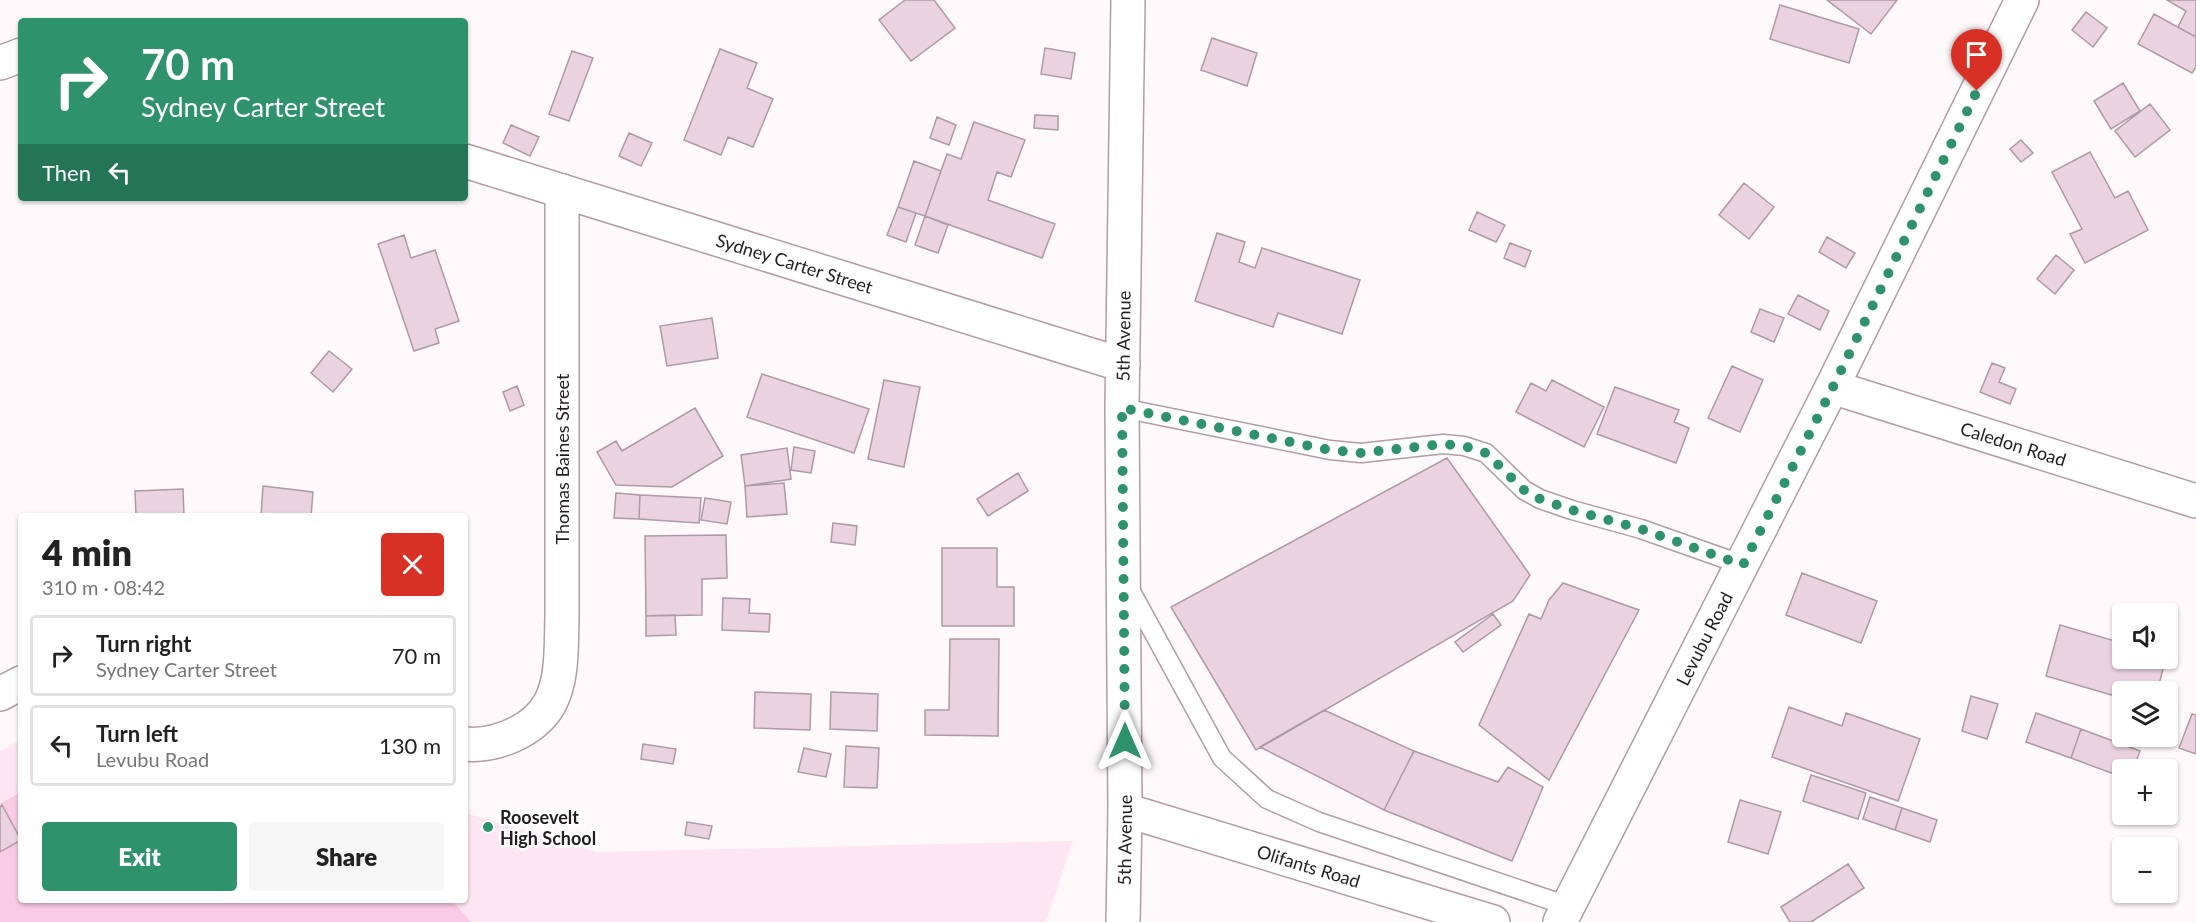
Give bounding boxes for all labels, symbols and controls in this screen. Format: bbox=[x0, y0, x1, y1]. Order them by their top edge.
pin bbox=[1951, 29, 2002, 91]
icon: arrive bbox=[1960, 38, 1993, 71]
text: 70 m bbox=[141, 39, 235, 89]
icon: right bbox=[42, 42, 120, 120]
text: Sydney Carter Street bbox=[141, 90, 385, 123]
icon: left bbox=[103, 156, 136, 189]
text: Then bbox=[42, 159, 91, 186]
street label: Sydney Carter Street bbox=[713, 229, 876, 298]
street label: 5th Avenue bbox=[1111, 291, 1135, 381]
street label: Thomas Baines Street bbox=[551, 373, 573, 544]
street label: Caledon Road bbox=[1958, 417, 2069, 471]
text: 4 min bbox=[42, 530, 132, 574]
button: close bbox=[381, 533, 444, 596]
text: 310 m · 08:42 bbox=[42, 575, 165, 599]
street label: Levubu Road bbox=[1671, 588, 1737, 689]
map controls bbox=[2112, 603, 2178, 903]
button: sound bbox=[2112, 603, 2178, 669]
text: Turn right bbox=[96, 630, 191, 657]
icon: right bbox=[45, 639, 78, 672]
text: 70 m bbox=[392, 642, 441, 669]
text: Sydney Carter Street bbox=[96, 657, 277, 681]
button: layers bbox=[2112, 681, 2178, 747]
position arrow bbox=[1093, 709, 1157, 773]
text: Turn left bbox=[96, 720, 178, 747]
icon: left bbox=[45, 729, 78, 762]
text: 130 m bbox=[379, 732, 441, 759]
text: Levubu Road bbox=[96, 747, 209, 771]
button: + bbox=[2112, 759, 2178, 825]
street label: 5th Avenue bbox=[1113, 795, 1136, 886]
place label: Roosevelt High School bbox=[500, 806, 596, 849]
marker: Roosevelt High School bbox=[481, 820, 495, 834]
button: Exit bbox=[42, 822, 237, 891]
button: Share bbox=[249, 822, 444, 891]
button: − bbox=[2112, 837, 2178, 903]
street label: Olifants Road bbox=[1254, 840, 1363, 892]

